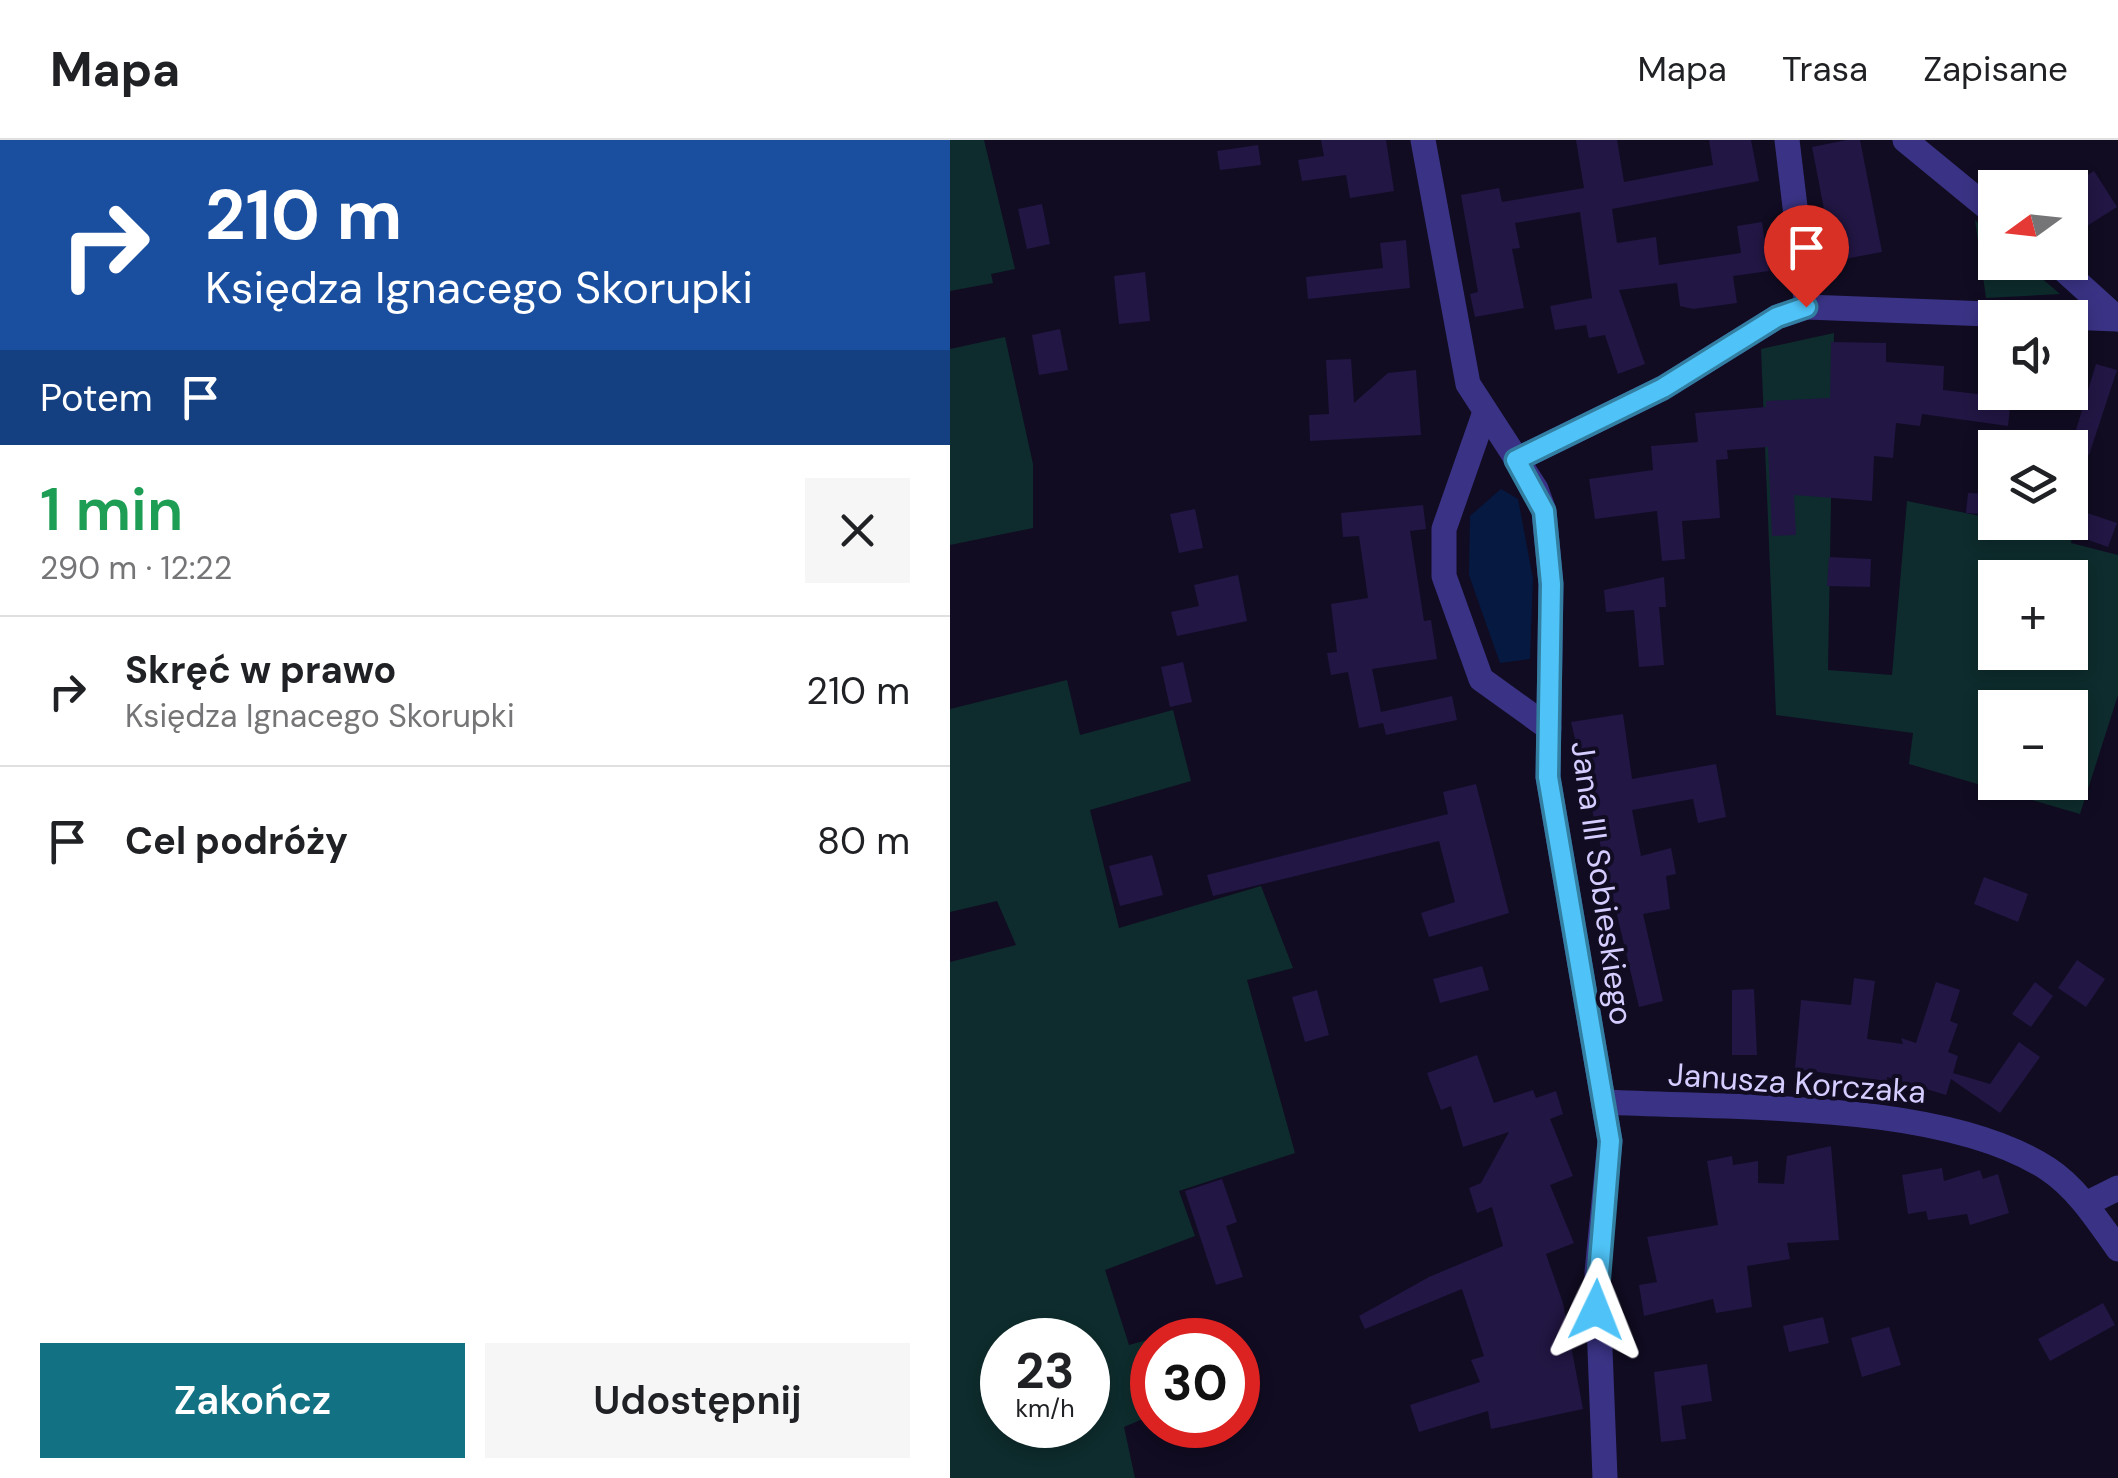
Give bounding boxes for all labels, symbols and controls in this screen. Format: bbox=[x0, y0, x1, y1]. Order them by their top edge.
text: Mapa bbox=[50, 38, 180, 101]
text: Mapa bbox=[1637, 46, 1727, 92]
text: Trasa bbox=[1782, 46, 1868, 92]
text: Zapisane bbox=[1923, 46, 2068, 92]
text: 210 m bbox=[205, 170, 402, 261]
north arrow bbox=[1978, 170, 2088, 280]
map controls bbox=[1978, 170, 2088, 800]
icon: right bbox=[40, 180, 170, 310]
pin bbox=[1764, 205, 1849, 308]
icon: arrive bbox=[1779, 220, 1834, 275]
text: Księdza Ignacego Skorupki bbox=[205, 258, 753, 317]
button: sound bbox=[1978, 300, 2088, 410]
icon: arrive bbox=[173, 370, 228, 425]
text: Potem bbox=[40, 373, 153, 423]
button: layers bbox=[1978, 430, 2088, 540]
text: 1 min bbox=[40, 470, 183, 549]
button: close bbox=[805, 478, 910, 583]
text: 290 m · 12:22 bbox=[40, 547, 232, 589]
button: + bbox=[1978, 560, 2088, 670]
text: Skręć w prawo bbox=[125, 645, 396, 695]
icon: right bbox=[40, 664, 95, 719]
text: 210 m bbox=[806, 666, 910, 716]
button: − bbox=[1978, 690, 2088, 800]
text: Księdza Ignacego Skorupki bbox=[125, 695, 515, 737]
street label: Jana III Sobieskiego bbox=[1561, 738, 1643, 1028]
icon: arrive bbox=[40, 814, 95, 869]
text: Cel podróży bbox=[125, 816, 348, 866]
text: 80 m bbox=[817, 816, 910, 866]
street label: Janusza Korczaka bbox=[1667, 1053, 1927, 1113]
position arrow bbox=[1544, 1258, 1648, 1362]
speed limit sign: 30 bbox=[1130, 1318, 1260, 1448]
text: 23 bbox=[1016, 1338, 1075, 1404]
button: Zakończ bbox=[40, 1343, 465, 1458]
button: Udostępnij bbox=[485, 1343, 910, 1458]
text: km/h bbox=[1015, 1392, 1075, 1425]

